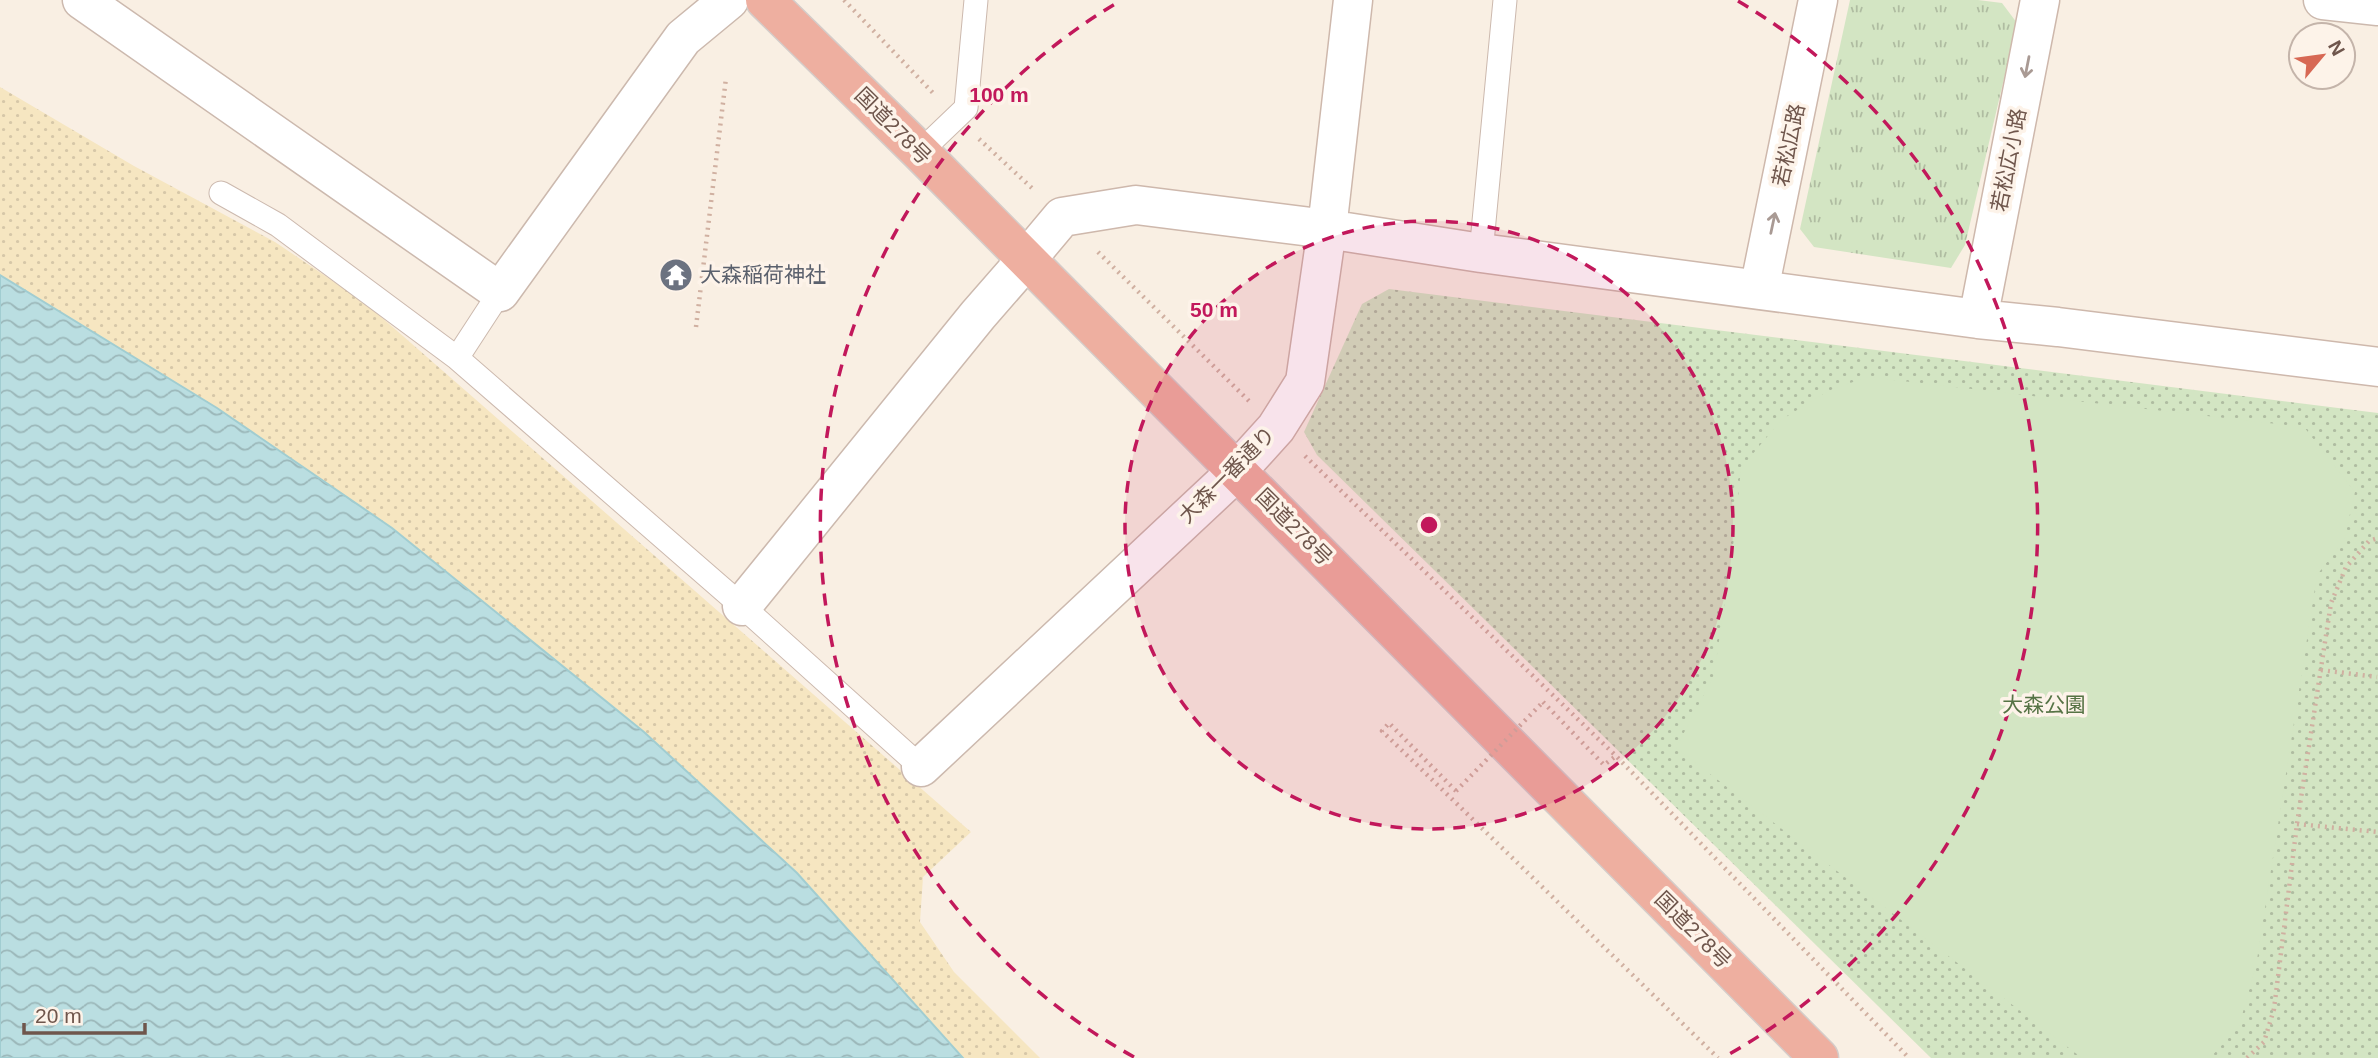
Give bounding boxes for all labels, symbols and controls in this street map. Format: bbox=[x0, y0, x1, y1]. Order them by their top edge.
north arrow bbox=[2287, 21, 2357, 91]
text: N bbox=[2324, 37, 2349, 59]
one-way arrow bbox=[2020, 55, 2034, 78]
street label: 国道278号 bbox=[851, 83, 936, 168]
text: 100 m bbox=[969, 83, 1029, 106]
street label: 若松広路 bbox=[1769, 101, 1808, 188]
street label: 若松広小路 bbox=[1987, 106, 2030, 214]
one-way arrow bbox=[1766, 212, 1780, 235]
temple icon: 大森稲荷神社 bbox=[657, 256, 695, 294]
place label: 大森稲荷神社 bbox=[700, 263, 826, 286]
text: 50 m bbox=[1190, 298, 1238, 321]
street label: 大森一番通り bbox=[1174, 422, 1279, 527]
street label: 国道278号 bbox=[1252, 484, 1337, 569]
centre of rings bbox=[1417, 513, 1441, 537]
park label: 大森公園 bbox=[2002, 693, 2086, 716]
street label: 国道278号 bbox=[1651, 887, 1736, 972]
scale bar bbox=[24, 992, 145, 1036]
text: 20 m bbox=[35, 1004, 82, 1027]

